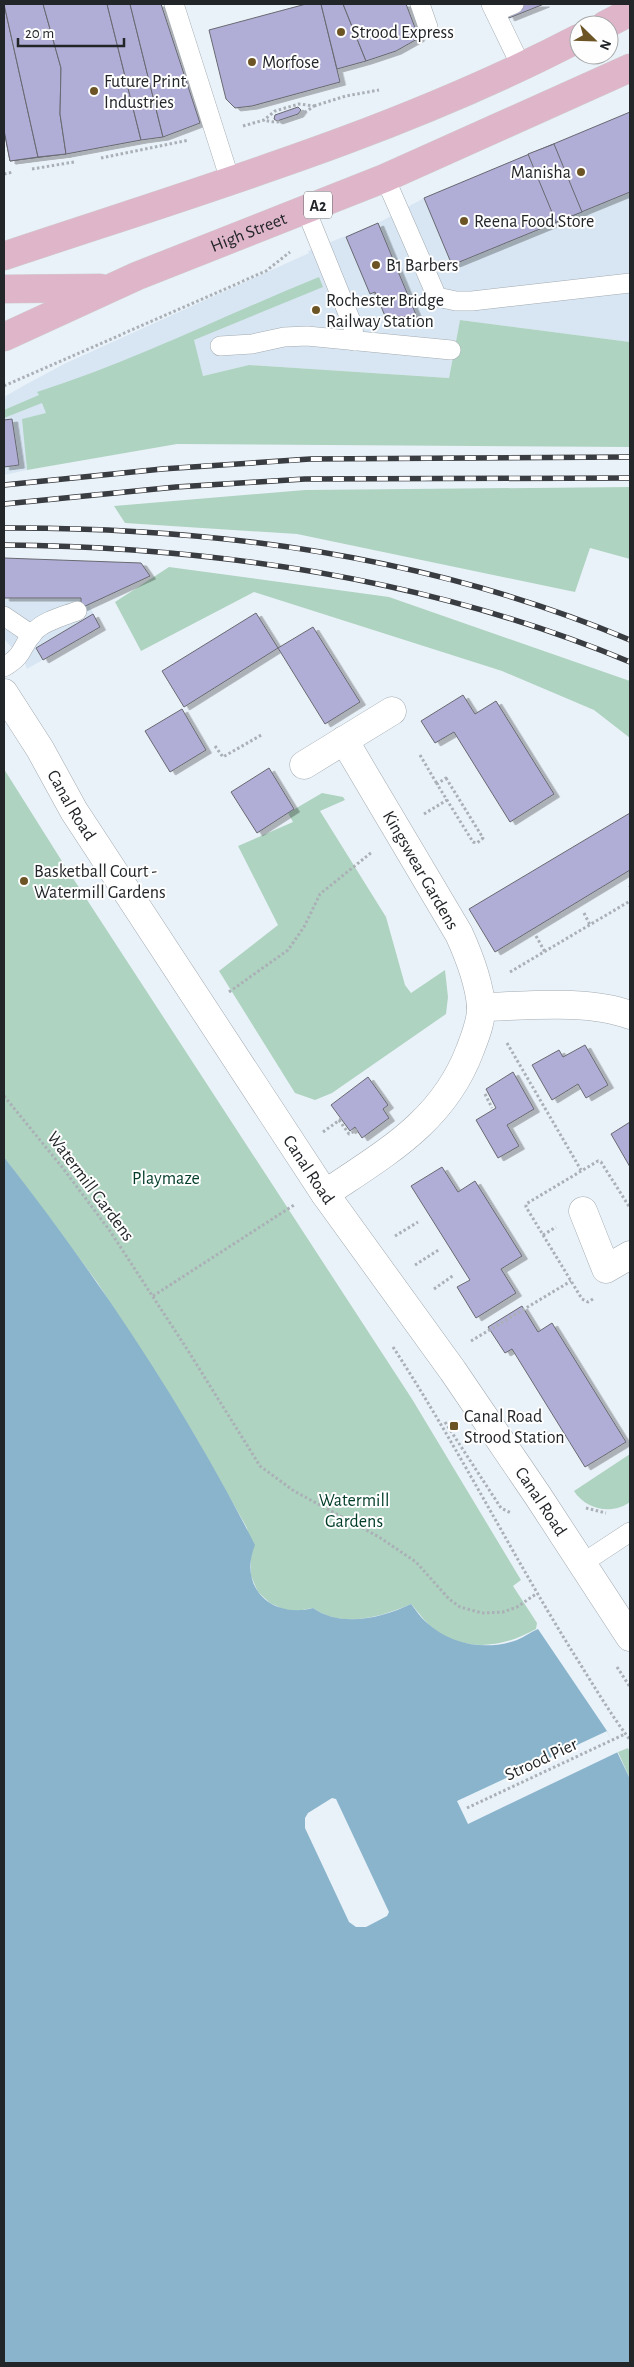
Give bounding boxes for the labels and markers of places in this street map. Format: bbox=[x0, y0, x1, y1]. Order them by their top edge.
place label: Strood Express bbox=[351, 24, 454, 42]
marker: Strood Express bbox=[335, 26, 347, 38]
place label: Morfose bbox=[262, 54, 319, 72]
marker: Morfose bbox=[246, 56, 258, 68]
place label: Future Print Industries bbox=[104, 73, 187, 112]
marker: Future Print Industries bbox=[88, 85, 100, 97]
place label: Manisha bbox=[511, 164, 571, 182]
marker: Manisha bbox=[575, 166, 587, 178]
place label: Reena Food Store bbox=[474, 213, 594, 231]
marker: Reena Food Store bbox=[458, 215, 470, 227]
place label: B1 Barbers bbox=[386, 257, 459, 275]
marker: B1 Barbers bbox=[370, 259, 382, 271]
place label: Rochester Bridge Railway Station bbox=[326, 292, 444, 331]
marker: Rochester Bridge Railway Station bbox=[310, 304, 322, 316]
place label: Basketball Court - Watermill Gardens bbox=[34, 863, 166, 902]
marker: Basketball Court - Watermill Gardens bbox=[18, 875, 30, 887]
place label: Canal Road Strood Station bbox=[464, 1408, 565, 1447]
marker: Canal Road Strood Station bbox=[448, 1420, 460, 1432]

